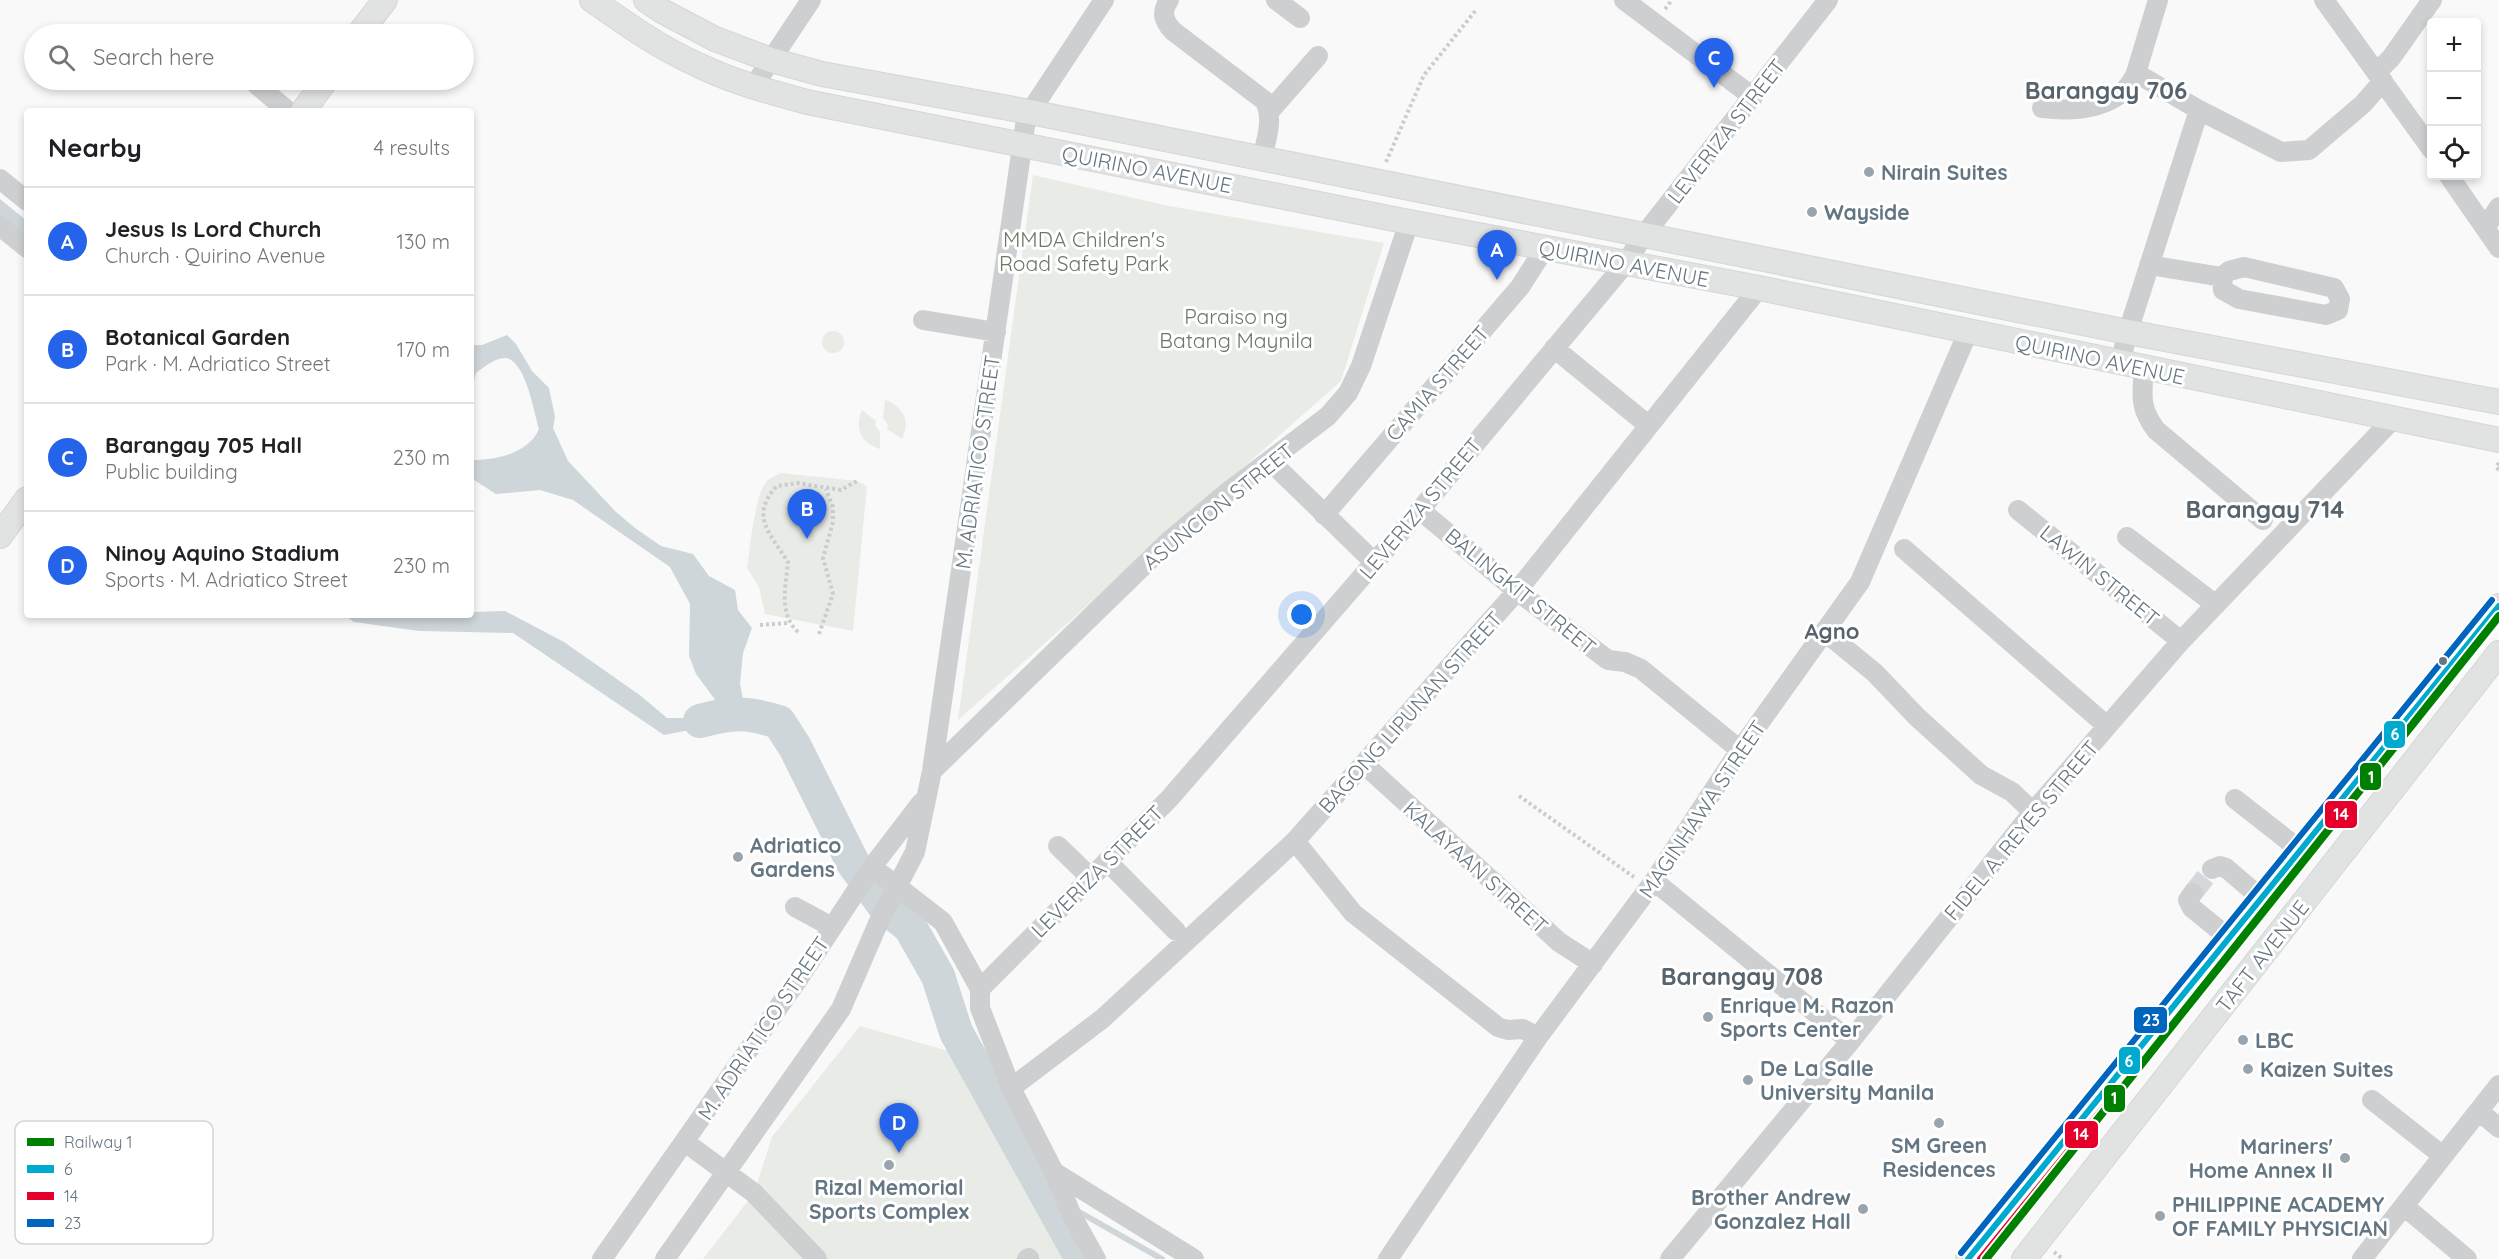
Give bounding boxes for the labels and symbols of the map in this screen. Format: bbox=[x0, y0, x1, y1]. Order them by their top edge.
pin: C bbox=[1694, 38, 1734, 88]
street label: LEVERIZA STREET bbox=[1661, 54, 1791, 208]
district label: Barangay 706 bbox=[2025, 75, 2187, 105]
street label: QUIRINO AVENUE bbox=[1060, 140, 1234, 198]
place label: Nirain Suites bbox=[1881, 159, 2008, 185]
marker: Nirain Suites bbox=[1862, 165, 1876, 179]
place label: Wayside bbox=[1824, 199, 1910, 225]
marker: Wayside bbox=[1805, 205, 1819, 219]
park label: MMDA Children's Road Safety Park bbox=[999, 226, 1169, 276]
pin: A bbox=[1478, 230, 1516, 280]
street label: QUIRINO AVENUE bbox=[1537, 234, 1711, 292]
park label: Paraiso ng Batang Maynila bbox=[1159, 303, 1313, 353]
street label: CAMIA STREET bbox=[1380, 320, 1494, 446]
street label: QUIRINO AVENUE bbox=[2013, 328, 2187, 390]
street label: M. ADRIATICO STREET bbox=[949, 353, 1005, 571]
street label: LEVERIZA STREET bbox=[1353, 432, 1487, 584]
street label: ASUNCION STREET bbox=[1137, 437, 1299, 575]
pin: B bbox=[788, 490, 826, 539]
district label: Barangay 714 bbox=[2186, 494, 2344, 524]
street label: LAWIN STREET bbox=[2035, 519, 2165, 631]
street label: BALINGKIT STREET bbox=[1440, 522, 1602, 660]
your location bbox=[1287, 600, 1316, 629]
street label: BAGONG LIPUNAN STREET bbox=[1313, 606, 1507, 818]
district label: Agno bbox=[1805, 617, 1859, 645]
unlabelled marker bbox=[2437, 655, 2449, 667]
street label: MAGINHAWA STREET bbox=[1633, 715, 1771, 903]
line badge: 6 bbox=[2383, 720, 2406, 749]
text: 6 bbox=[2391, 724, 2400, 744]
street label: FIDEL A. REYES STREET bbox=[1938, 735, 2104, 925]
line badge: 1 bbox=[2359, 762, 2382, 791]
text: 1 bbox=[2368, 767, 2374, 787]
street label: KALAYAAN STREET bbox=[1398, 795, 1554, 939]
street label: LEVERIZA STREET bbox=[1025, 799, 1169, 943]
line badge: 14 bbox=[2324, 800, 2358, 829]
text: 14 bbox=[2333, 804, 2349, 824]
place label: Adriatico Gardens bbox=[750, 832, 841, 882]
marker: Adriatico Gardens bbox=[731, 850, 745, 864]
street label: TAFT AVENUE bbox=[2210, 895, 2314, 1017]
street label: M. ADRIATICO STREET bbox=[692, 931, 834, 1125]
district label: Barangay 708 bbox=[1661, 961, 1823, 991]
place label: Enrique M. Razon Sports Center bbox=[1720, 992, 1894, 1042]
line badge: 23 bbox=[2133, 1006, 2168, 1034]
marker: Enrique M. Razon Sports Center bbox=[1701, 1010, 1715, 1024]
text: 23 bbox=[2142, 1010, 2160, 1030]
place label: LBC bbox=[2255, 1027, 2294, 1053]
marker: LBC bbox=[2236, 1033, 2250, 1047]
line badge: 6 bbox=[2118, 1046, 2141, 1075]
text: 6 bbox=[2125, 1051, 2134, 1071]
place label: De La Salle University Manila bbox=[1760, 1055, 1934, 1105]
place label: Kaizen Suites bbox=[2260, 1056, 2393, 1082]
marker: Kaizen Suites bbox=[2241, 1062, 2255, 1076]
marker: De La Salle University Manila bbox=[1741, 1073, 1755, 1087]
line badge: 1 bbox=[2103, 1084, 2126, 1113]
text: 1 bbox=[2111, 1088, 2117, 1108]
pin: D bbox=[880, 1104, 918, 1153]
marker: SM Green Residences bbox=[1932, 1116, 1946, 1130]
line badge: 14 bbox=[2064, 1120, 2099, 1149]
legend bbox=[15, 1121, 213, 1244]
text: 14 bbox=[2073, 1124, 2089, 1144]
text: Railway 1 bbox=[64, 1132, 133, 1152]
place label: SM Green Residences bbox=[1882, 1132, 1996, 1182]
place label: Mariners' Home Annex II bbox=[2189, 1133, 2333, 1183]
marker: Mariners' Home Annex II bbox=[2338, 1151, 2352, 1165]
marker: Rizal Memorial Sports Complex bbox=[882, 1158, 896, 1172]
text: 6 bbox=[64, 1159, 73, 1179]
place label: Rizal Memorial Sports Complex bbox=[809, 1174, 969, 1224]
place label: Brother Andrew Gonzalez Hall bbox=[1691, 1184, 1851, 1234]
text: 14 bbox=[64, 1186, 78, 1206]
place label: PHILIPPINE ACADEMY OF FAMILY PHYSICIAN bbox=[2172, 1191, 2388, 1241]
marker: Brother Andrew Gonzalez Hall bbox=[1856, 1202, 1870, 1216]
marker: PHILIPPINE ACADEMY OF FAMILY PHYSICIAN bbox=[2153, 1209, 2167, 1223]
text: 23 bbox=[64, 1213, 81, 1233]

